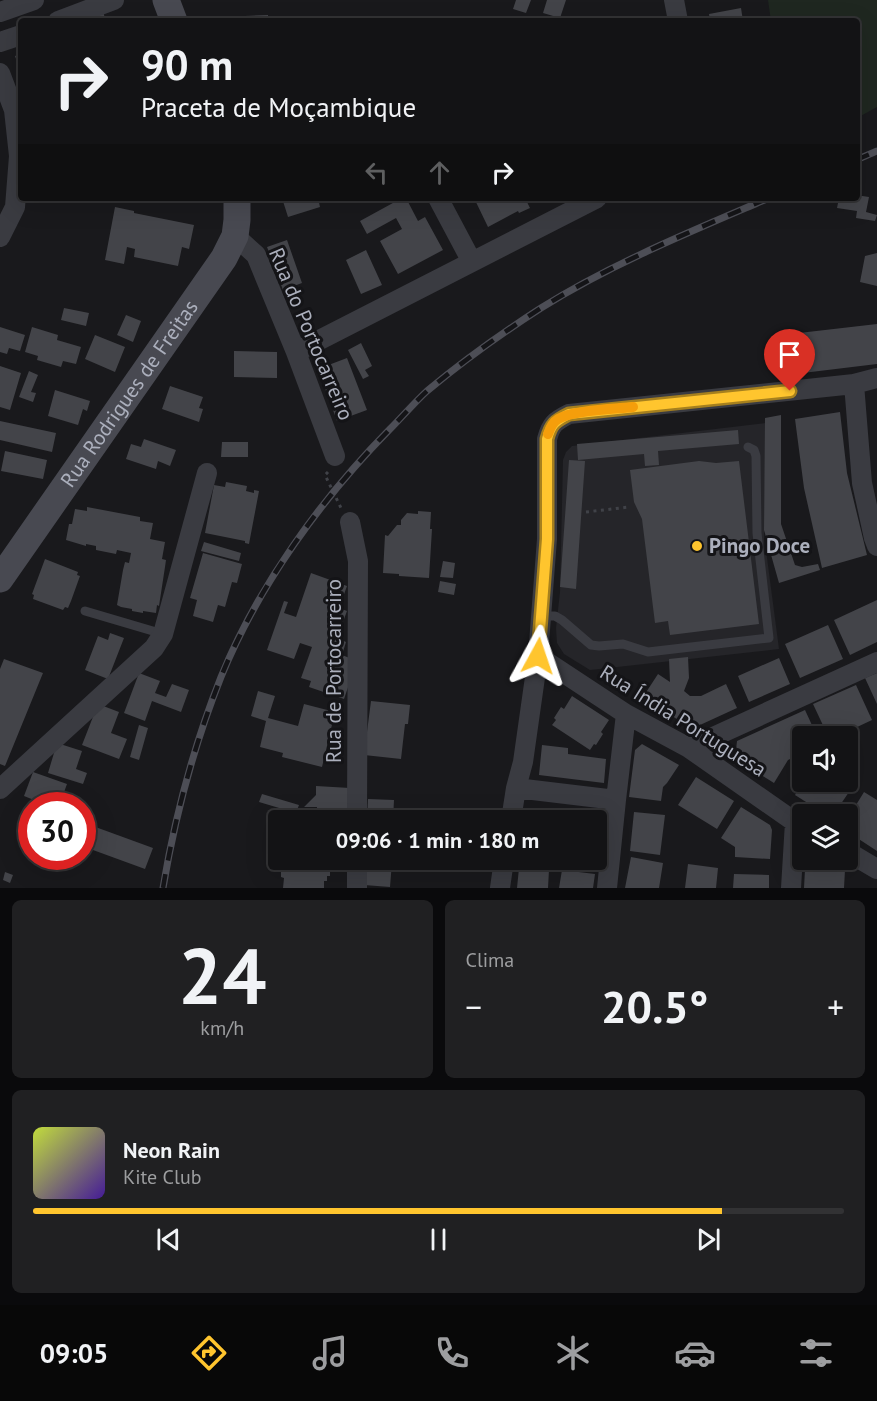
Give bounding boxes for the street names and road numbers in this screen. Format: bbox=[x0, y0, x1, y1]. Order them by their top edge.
street label: Rua do Portocarreiro bbox=[263, 243, 360, 424]
street label: Rua Rodrigues de Freitas bbox=[54, 294, 204, 492]
street label: Rua de Portocarreiro bbox=[320, 579, 347, 763]
street label: Rua Índia Portuguesa bbox=[595, 658, 771, 783]

